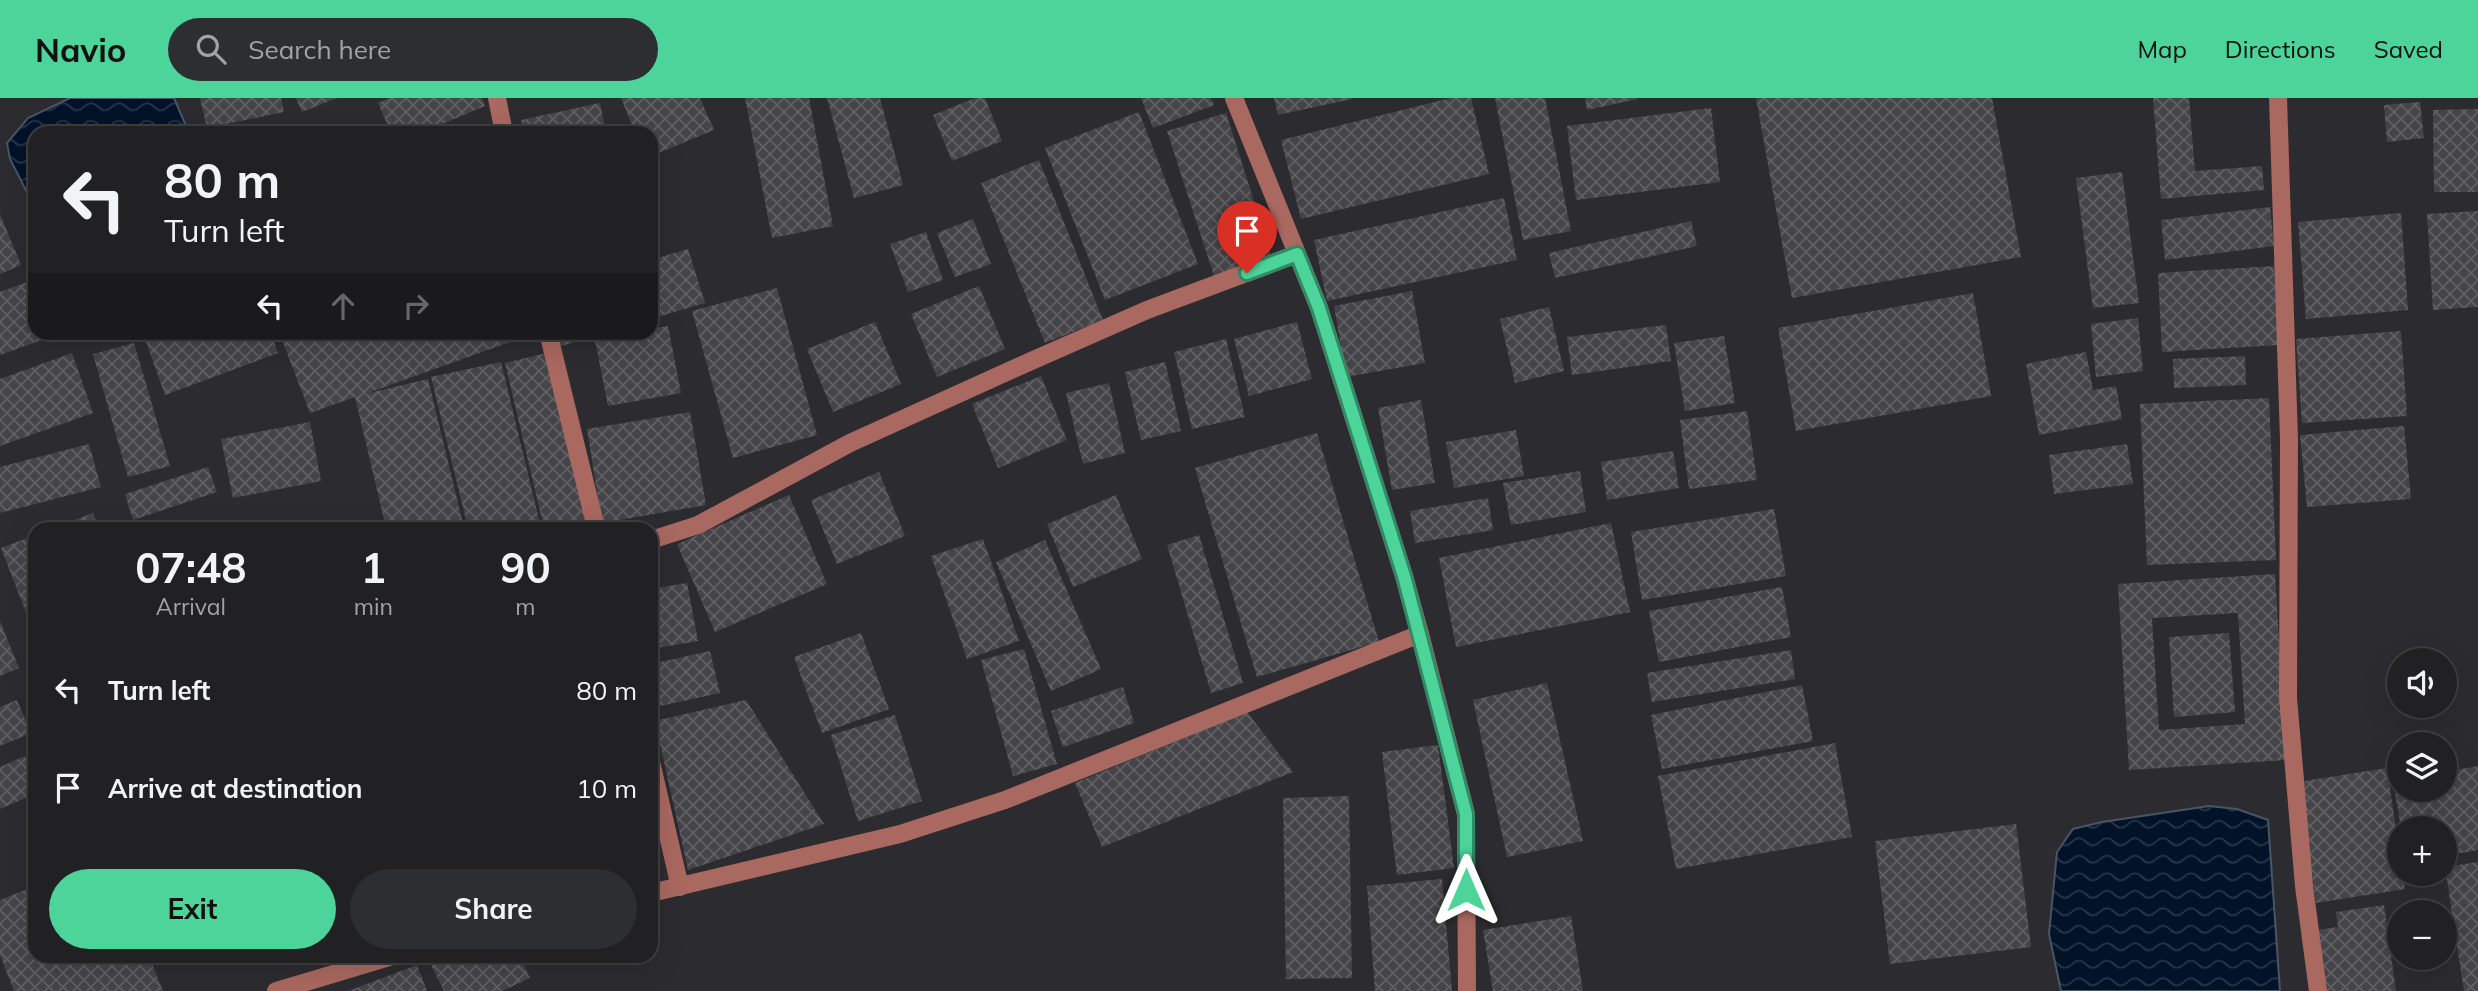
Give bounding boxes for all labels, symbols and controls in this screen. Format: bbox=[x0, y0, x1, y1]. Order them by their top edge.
search box bbox=[168, 18, 658, 81]
text: Navio bbox=[35, 29, 126, 70]
icon: search bbox=[192, 30, 230, 68]
text: Search here bbox=[248, 33, 391, 66]
text: Map bbox=[2137, 34, 2187, 64]
text: Directions bbox=[2225, 34, 2336, 64]
text: Saved bbox=[2374, 34, 2443, 64]
text: 80 m bbox=[164, 149, 280, 210]
icon: left bbox=[49, 154, 140, 245]
pin bbox=[1217, 201, 1277, 273]
text: Turn left bbox=[164, 210, 284, 250]
icon: arrive bbox=[1228, 212, 1266, 250]
icon: left bbox=[251, 287, 289, 325]
icon: ahead bbox=[324, 287, 362, 325]
icon: right bbox=[397, 287, 435, 325]
text: 07:48 bbox=[135, 541, 247, 594]
text: 1 bbox=[361, 541, 386, 594]
text: 90 bbox=[500, 541, 551, 594]
text: Arrival bbox=[156, 592, 226, 621]
text: min bbox=[354, 592, 393, 621]
text: m bbox=[515, 592, 536, 621]
map controls bbox=[2387, 648, 2457, 970]
button: sound bbox=[2387, 648, 2457, 718]
icon: left bbox=[49, 671, 87, 709]
text: Turn left bbox=[108, 674, 210, 707]
text: 80 m bbox=[576, 674, 637, 707]
button: layers bbox=[2387, 732, 2457, 802]
icon: arrive bbox=[49, 769, 87, 807]
text: Arrive at destination bbox=[108, 772, 363, 805]
text: 10 m bbox=[576, 772, 637, 805]
button: + bbox=[2387, 816, 2457, 886]
position arrow bbox=[1429, 853, 1503, 927]
button: Exit bbox=[49, 869, 336, 949]
button: Share bbox=[350, 869, 637, 949]
button: − bbox=[2387, 900, 2457, 970]

